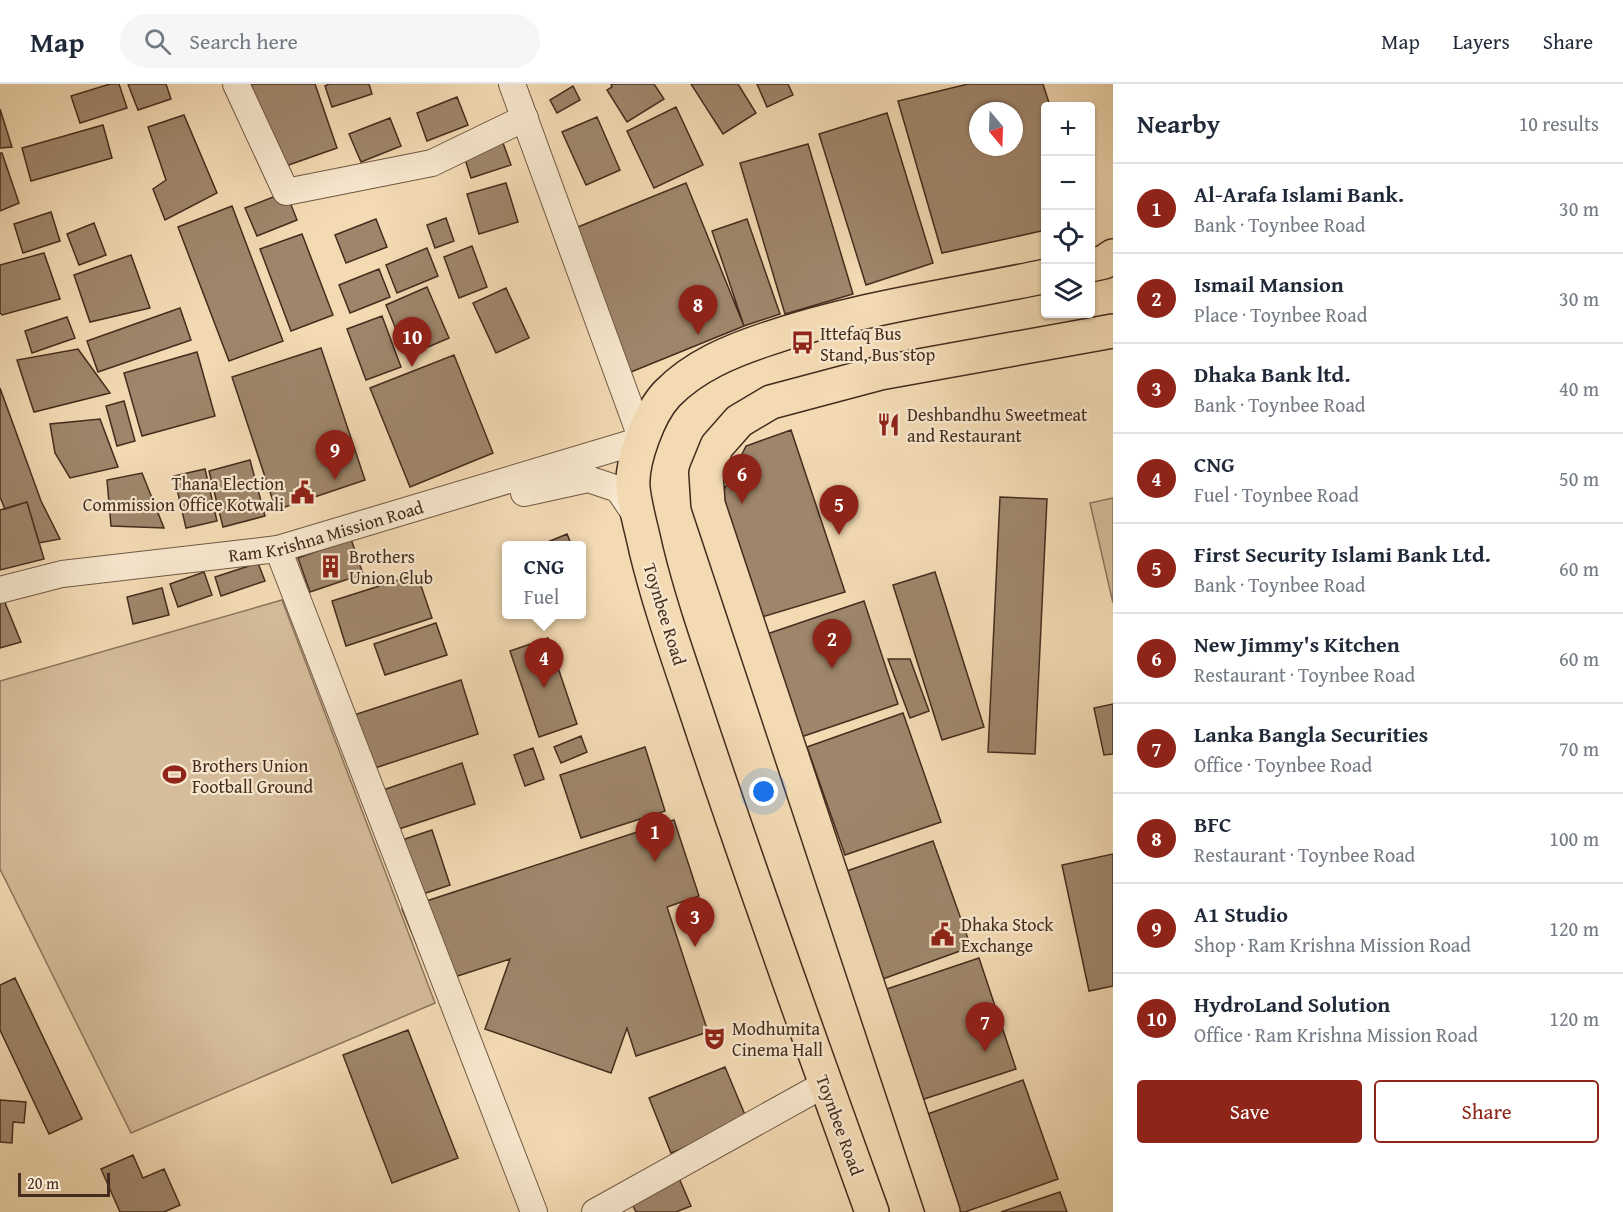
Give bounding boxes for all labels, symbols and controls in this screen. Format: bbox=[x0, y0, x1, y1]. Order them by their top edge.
search box bbox=[120, 14, 540, 68]
text: Map bbox=[30, 21, 84, 62]
icon: search bbox=[141, 25, 174, 58]
text: Search here bbox=[189, 25, 298, 57]
text: Map bbox=[1381, 26, 1420, 57]
text: Layers bbox=[1453, 26, 1510, 57]
text: Share bbox=[1543, 26, 1593, 57]
north arrow bbox=[969, 102, 1023, 156]
map controls bbox=[1041, 102, 1095, 318]
button: + bbox=[1041, 102, 1095, 156]
text: Nearby bbox=[1137, 104, 1220, 143]
text: 10 results bbox=[1519, 109, 1599, 138]
button: − bbox=[1041, 156, 1095, 210]
text: Al-Arafa Islami Bank. bbox=[1194, 178, 1404, 210]
text: 1 bbox=[1151, 194, 1162, 223]
text: 30 m bbox=[1559, 194, 1599, 223]
button: locate bbox=[1041, 210, 1095, 264]
text: Bank · Toynbee Road bbox=[1194, 210, 1366, 239]
button: layers bbox=[1041, 264, 1095, 318]
text: Ismail Mansion bbox=[1194, 268, 1344, 300]
text: 2 bbox=[1151, 284, 1162, 313]
text: 30 m bbox=[1559, 284, 1599, 313]
pin: 8 bbox=[678, 286, 718, 335]
text: Place · Toynbee Road bbox=[1194, 300, 1367, 329]
pin: 10 bbox=[392, 318, 432, 367]
place label: Ittefaq Bus Stand, Bus stop bbox=[820, 320, 935, 368]
bus stop icon: Ittefaq Bus Stand, Bus stop bbox=[789, 330, 815, 356]
text: Dhaka Bank ltd. bbox=[1194, 358, 1350, 390]
text: 3 bbox=[1151, 374, 1162, 403]
text: 40 m bbox=[1559, 374, 1599, 403]
text: Bank · Toynbee Road bbox=[1194, 390, 1366, 419]
place label: Deshbandhu Sweetmeat and Restaurant bbox=[907, 401, 1088, 449]
restaurant icon: Deshbandhu Sweetmeat and Restaurant bbox=[876, 411, 902, 437]
pin: 9 bbox=[316, 430, 354, 480]
text: CNG bbox=[1194, 448, 1235, 480]
pin: 6 bbox=[722, 454, 762, 504]
text: 4 bbox=[1151, 464, 1162, 493]
text: 50 m bbox=[1559, 464, 1599, 493]
place label: Thana Election Commission Office Kotwali bbox=[83, 470, 284, 518]
public building icon: Thana Election Commission Office Kotwali bbox=[289, 480, 315, 506]
text: Fuel · Toynbee Road bbox=[1194, 480, 1359, 509]
pin: 5 bbox=[820, 486, 858, 535]
street label: Ram Krishna Mission Road bbox=[227, 493, 427, 568]
text: First Security Islami Bank Ltd. bbox=[1194, 538, 1491, 570]
popup bbox=[502, 541, 586, 619]
place label: Brothers Union Club bbox=[349, 543, 433, 591]
text: CNG bbox=[524, 550, 564, 582]
building icon: Brothers Union Club bbox=[318, 553, 344, 579]
text: 5 bbox=[1151, 554, 1162, 583]
text: 60 m bbox=[1559, 554, 1599, 583]
street label: Toynbee Road bbox=[637, 560, 693, 669]
text: Bank · Toynbee Road bbox=[1194, 570, 1366, 599]
text: Fuel bbox=[524, 582, 559, 611]
pin: 2 bbox=[812, 620, 852, 669]
text: New Jimmy's Kitchen bbox=[1194, 628, 1400, 660]
pin: 4 bbox=[524, 638, 564, 688]
text: 6 bbox=[1151, 644, 1162, 673]
text: 60 m bbox=[1559, 644, 1599, 673]
text: Restaurant · Toynbee Road bbox=[1194, 660, 1415, 689]
text: Lanka Bangla Securities bbox=[1194, 718, 1428, 750]
text: 7 bbox=[1151, 734, 1162, 763]
text: 70 m bbox=[1559, 734, 1599, 763]
text: Office · Toynbee Road bbox=[1194, 750, 1372, 779]
place label: Brothers Union Football Ground bbox=[192, 752, 313, 800]
sports icon: Brothers Union Football Ground bbox=[161, 762, 187, 788]
your location bbox=[749, 777, 778, 806]
text: BFC bbox=[1194, 808, 1231, 840]
pin: 1 bbox=[636, 812, 674, 862]
text: 8 bbox=[1151, 824, 1162, 853]
text: 100 m bbox=[1549, 824, 1599, 853]
text: Restaurant · Toynbee Road bbox=[1194, 840, 1415, 869]
pin: 3 bbox=[676, 898, 714, 947]
text: A1 Studio bbox=[1194, 898, 1288, 930]
place label: Dhaka Stock Exchange bbox=[961, 911, 1054, 959]
text: 9 bbox=[1151, 914, 1162, 943]
text: 120 m bbox=[1549, 914, 1599, 943]
public building icon: Dhaka Stock Exchange bbox=[930, 921, 956, 947]
text: Shop · Ram Krishna Mission Road bbox=[1194, 930, 1471, 959]
text: HydroLand Solution bbox=[1194, 988, 1390, 1020]
pin: 7 bbox=[966, 1002, 1004, 1052]
text: 10 bbox=[1146, 1004, 1167, 1033]
text: 120 m bbox=[1549, 1004, 1599, 1033]
place label: Modhumita Cinema Hall bbox=[732, 1015, 823, 1063]
text: Office · Ram Krishna Mission Road bbox=[1194, 1020, 1478, 1049]
theatre icon: Modhumita Cinema Hall bbox=[701, 1025, 727, 1051]
street label: Toynbee Road bbox=[809, 1071, 871, 1180]
button: Save bbox=[1137, 1080, 1362, 1143]
button: Share bbox=[1374, 1080, 1599, 1143]
scale bar bbox=[18, 1170, 110, 1198]
text: 20 m bbox=[27, 1171, 59, 1195]

